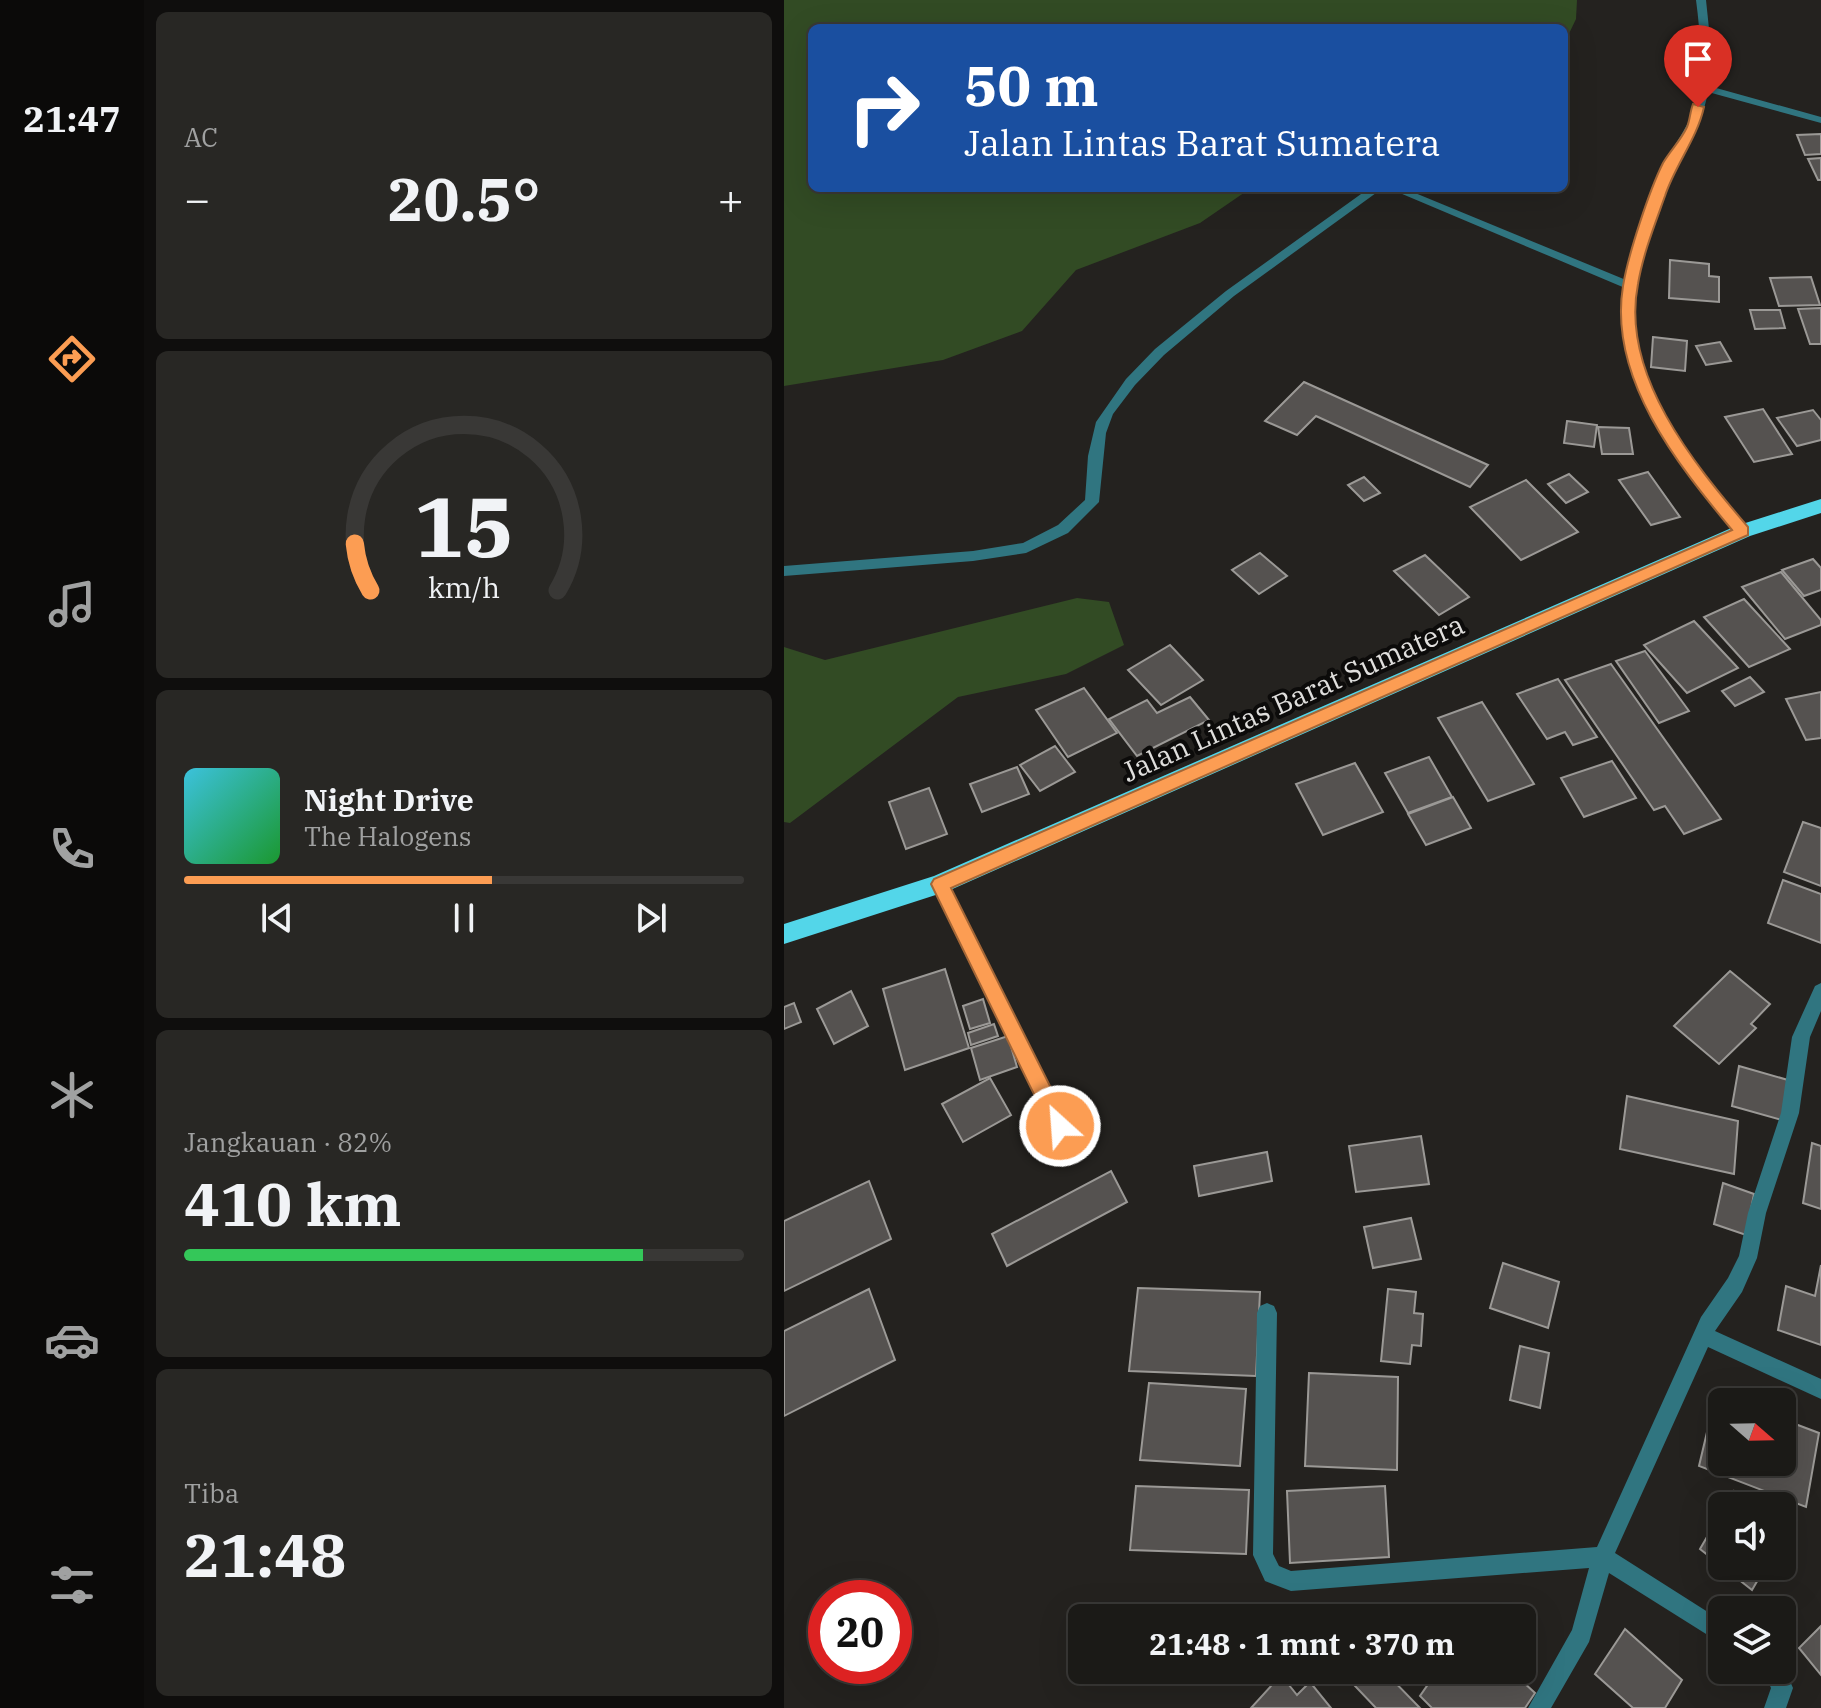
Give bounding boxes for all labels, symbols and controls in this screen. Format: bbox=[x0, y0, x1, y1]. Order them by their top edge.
pin bbox=[1664, 25, 1732, 107]
icon: arrive bbox=[1676, 37, 1720, 81]
text: 50 m bbox=[964, 49, 1099, 121]
icon: right bbox=[832, 56, 936, 160]
text: 21:47 bbox=[23, 95, 121, 142]
text: Jalan Lintas Barat Sumatera bbox=[964, 119, 1441, 166]
text: AC bbox=[184, 120, 218, 154]
text: 20.5° bbox=[387, 159, 541, 238]
text: − bbox=[184, 170, 210, 227]
text: + bbox=[718, 170, 744, 227]
icon: directions bbox=[44, 331, 100, 387]
text: 15 bbox=[414, 471, 514, 579]
text: km/h bbox=[428, 569, 500, 606]
icon: music bbox=[44, 576, 100, 632]
street label: Jalan Lintas Barat Sumatera bbox=[1116, 605, 1470, 790]
text: Night Drive bbox=[304, 780, 474, 819]
text: The Halogens bbox=[304, 819, 472, 853]
icon: phone bbox=[44, 821, 100, 877]
icon: previous bbox=[255, 896, 299, 940]
icon: pause bbox=[442, 896, 486, 940]
icon: next bbox=[629, 896, 673, 940]
icon: climate bbox=[44, 1067, 100, 1123]
position arrow bbox=[1018, 1084, 1102, 1168]
text: Jangkauan · 82% bbox=[184, 1125, 392, 1159]
text: 410 km bbox=[184, 1164, 402, 1243]
icon: car bbox=[44, 1312, 100, 1368]
north arrow bbox=[1708, 1388, 1796, 1476]
map controls bbox=[1708, 1388, 1796, 1684]
text: Tiba bbox=[184, 1476, 239, 1510]
button: sound bbox=[1708, 1492, 1796, 1580]
text: 21:48 bbox=[184, 1515, 346, 1594]
icon: filters bbox=[44, 1557, 100, 1613]
speed limit sign: 20 bbox=[808, 1580, 912, 1684]
button: layers bbox=[1708, 1596, 1796, 1684]
text: 21:48 · 1 mnt · 370 m bbox=[1149, 1624, 1455, 1663]

